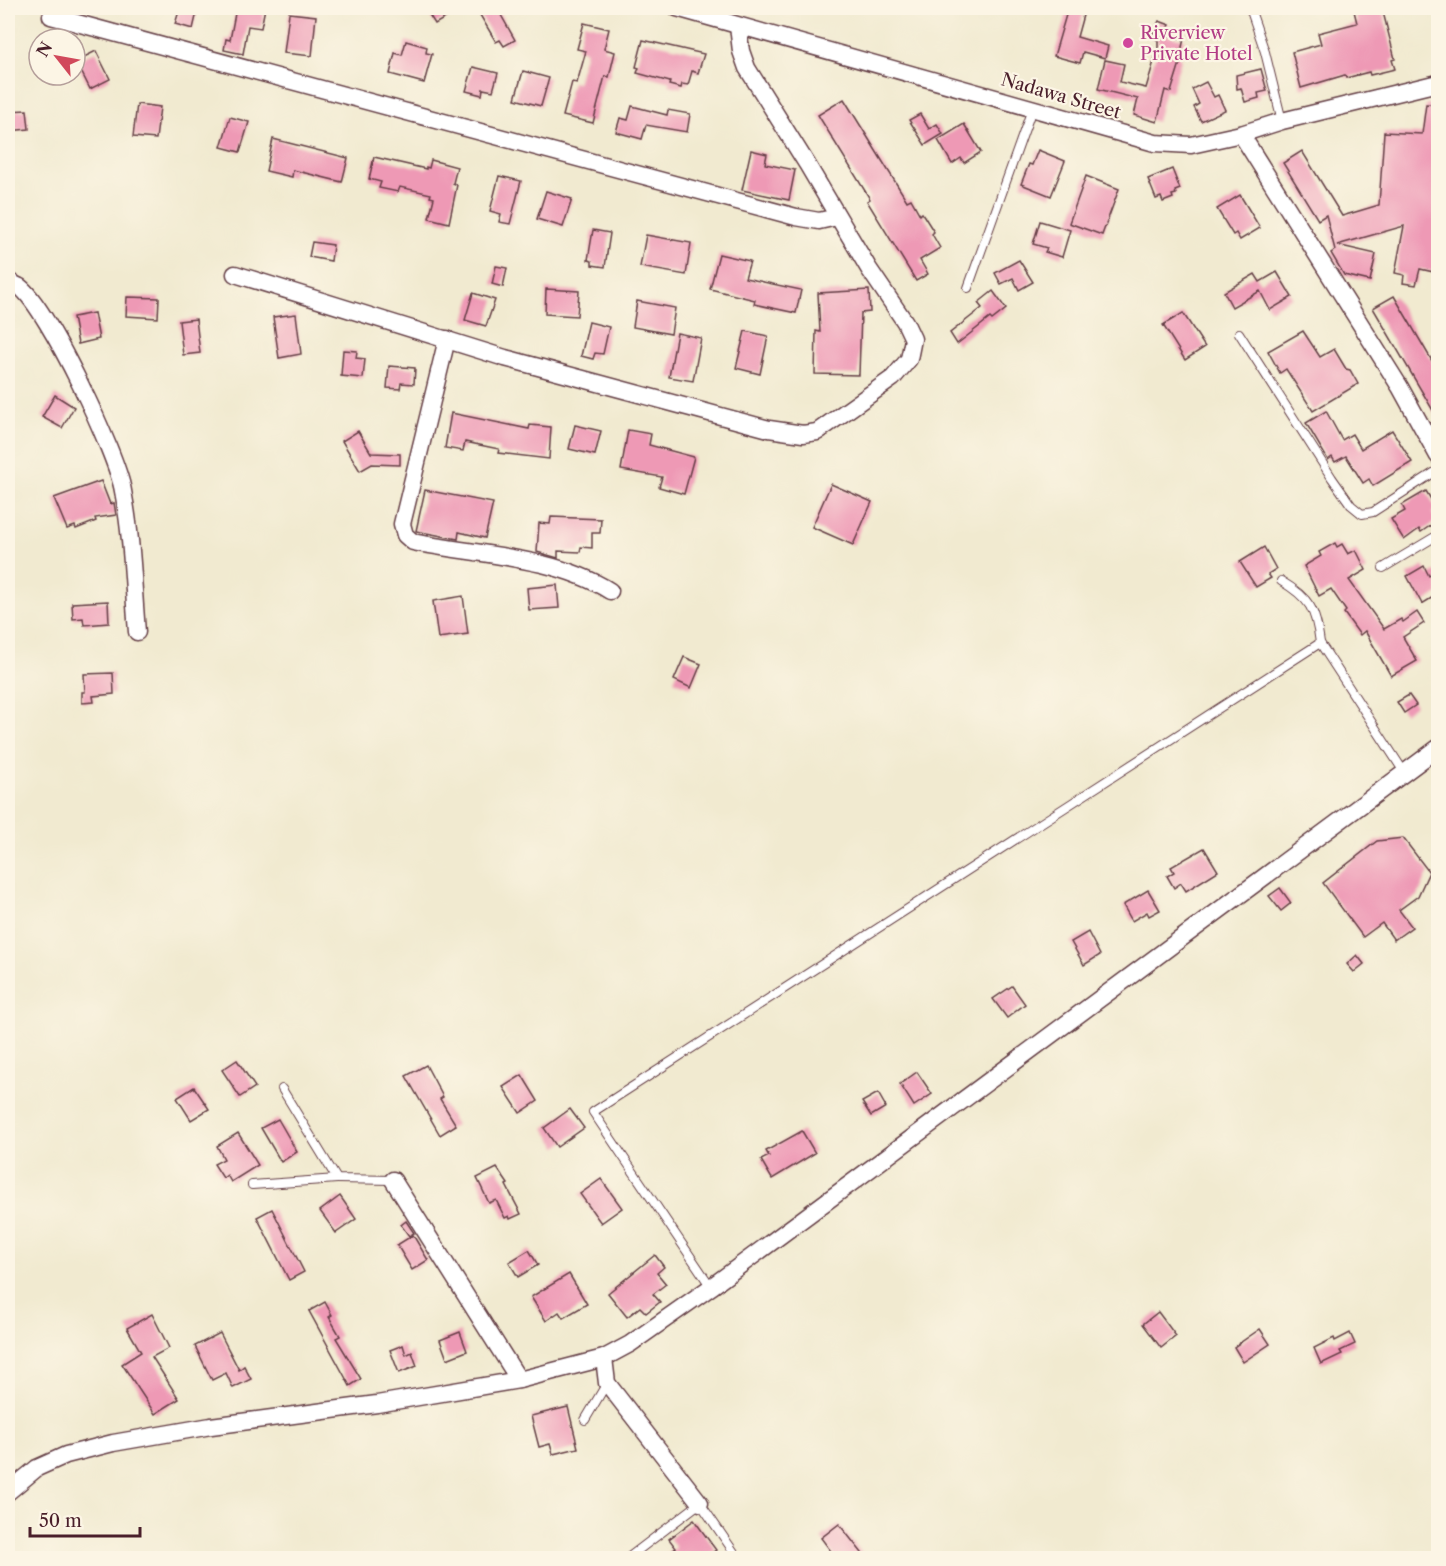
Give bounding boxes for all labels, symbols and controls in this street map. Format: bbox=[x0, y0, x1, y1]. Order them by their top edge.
place label: Riverview Private Hotel bbox=[1140, 22, 1253, 65]
north arrow bbox=[27, 27, 87, 87]
marker: Riverview Private Hotel bbox=[1121, 36, 1135, 50]
text: N bbox=[32, 38, 56, 60]
street label: Nadawa Street bbox=[999, 68, 1124, 124]
scale bar bbox=[30, 1500, 140, 1538]
text: 50 m bbox=[39, 1510, 82, 1532]

